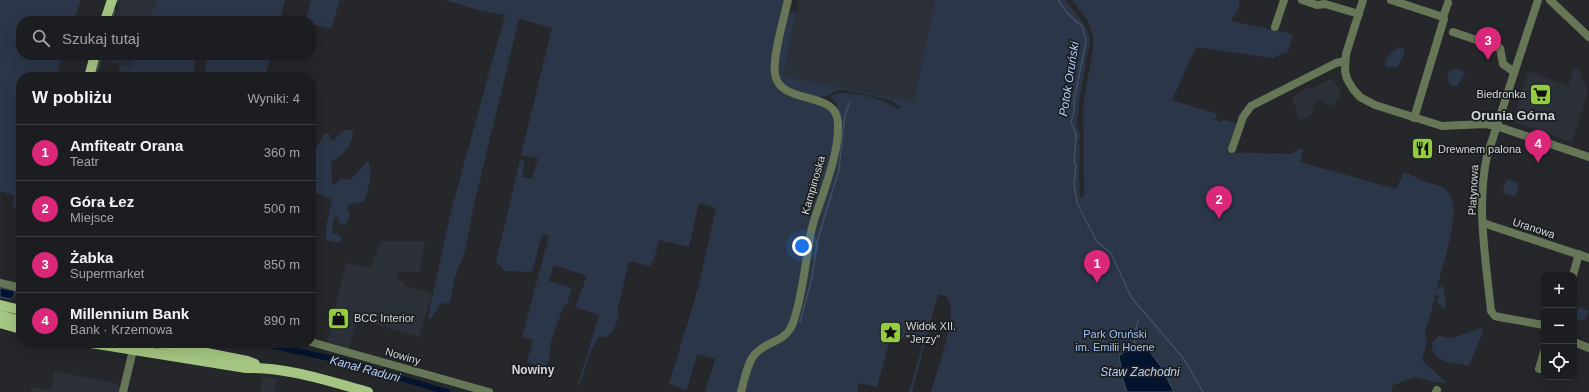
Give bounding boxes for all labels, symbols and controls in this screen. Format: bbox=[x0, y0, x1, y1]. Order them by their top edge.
search box bbox=[16, 16, 316, 60]
icon: search bbox=[30, 27, 52, 49]
pin: 3 bbox=[1475, 27, 1501, 60]
text: Szukaj tutaj bbox=[62, 30, 140, 47]
water label: Potok Oruński bbox=[1056, 40, 1082, 117]
supermarket icon: Biedronka bbox=[1528, 81, 1554, 107]
text: W pobliżu bbox=[32, 88, 112, 107]
place label: Biedronka bbox=[1476, 88, 1527, 100]
text: Wyniki: 4 bbox=[247, 91, 300, 106]
district label: Orunia Górna bbox=[1471, 108, 1556, 123]
pin: 4 bbox=[1525, 130, 1551, 163]
restaurant icon: Drewnem palona bbox=[1409, 136, 1435, 162]
text: Amfiteatr Orana bbox=[70, 137, 183, 154]
place label: Drewnem palona bbox=[1438, 143, 1522, 155]
text: 1 bbox=[41, 145, 49, 160]
text: 360 m bbox=[264, 145, 300, 160]
street label: Kampinoska bbox=[799, 153, 827, 216]
text: Teatr bbox=[70, 154, 99, 169]
street label: Platynowa bbox=[1466, 163, 1480, 216]
pin: 2 bbox=[1206, 186, 1232, 219]
text: Góra Łez bbox=[70, 193, 134, 210]
text: 2 bbox=[41, 201, 49, 216]
text: 500 m bbox=[264, 201, 300, 216]
text: Miejsce bbox=[70, 210, 114, 225]
street label: Uranowa bbox=[1511, 215, 1558, 241]
your location bbox=[792, 236, 812, 256]
text: Żabka bbox=[70, 249, 113, 266]
pin: 1 bbox=[1084, 250, 1110, 283]
text: 3 bbox=[41, 257, 49, 272]
text: 850 m bbox=[264, 257, 300, 272]
text: Supermarket bbox=[70, 266, 144, 281]
map controls bbox=[1541, 272, 1577, 380]
button: + bbox=[1541, 272, 1577, 308]
text: Millennium Bank bbox=[70, 305, 189, 322]
shop icon: BCC Interior bbox=[325, 305, 351, 331]
button: − bbox=[1541, 308, 1577, 344]
place label: BCC Interior bbox=[354, 312, 415, 324]
text: 4 bbox=[41, 313, 49, 328]
text: 890 m bbox=[264, 313, 300, 328]
place icon: Widok XII. "Jerzy" bbox=[877, 319, 903, 345]
place label: Widok XII. "Jerzy" bbox=[906, 320, 956, 345]
text: Bank · Krzemowa bbox=[70, 322, 173, 337]
park label: Park Oruński im. Emilii Hoene bbox=[1075, 328, 1155, 353]
button: locate bbox=[1541, 344, 1577, 380]
street label: Nowiny bbox=[384, 345, 422, 367]
water label: Kanał Raduni bbox=[328, 353, 402, 385]
district label: Nowiny bbox=[512, 363, 555, 377]
water label: Staw Zachodni bbox=[1100, 365, 1180, 379]

